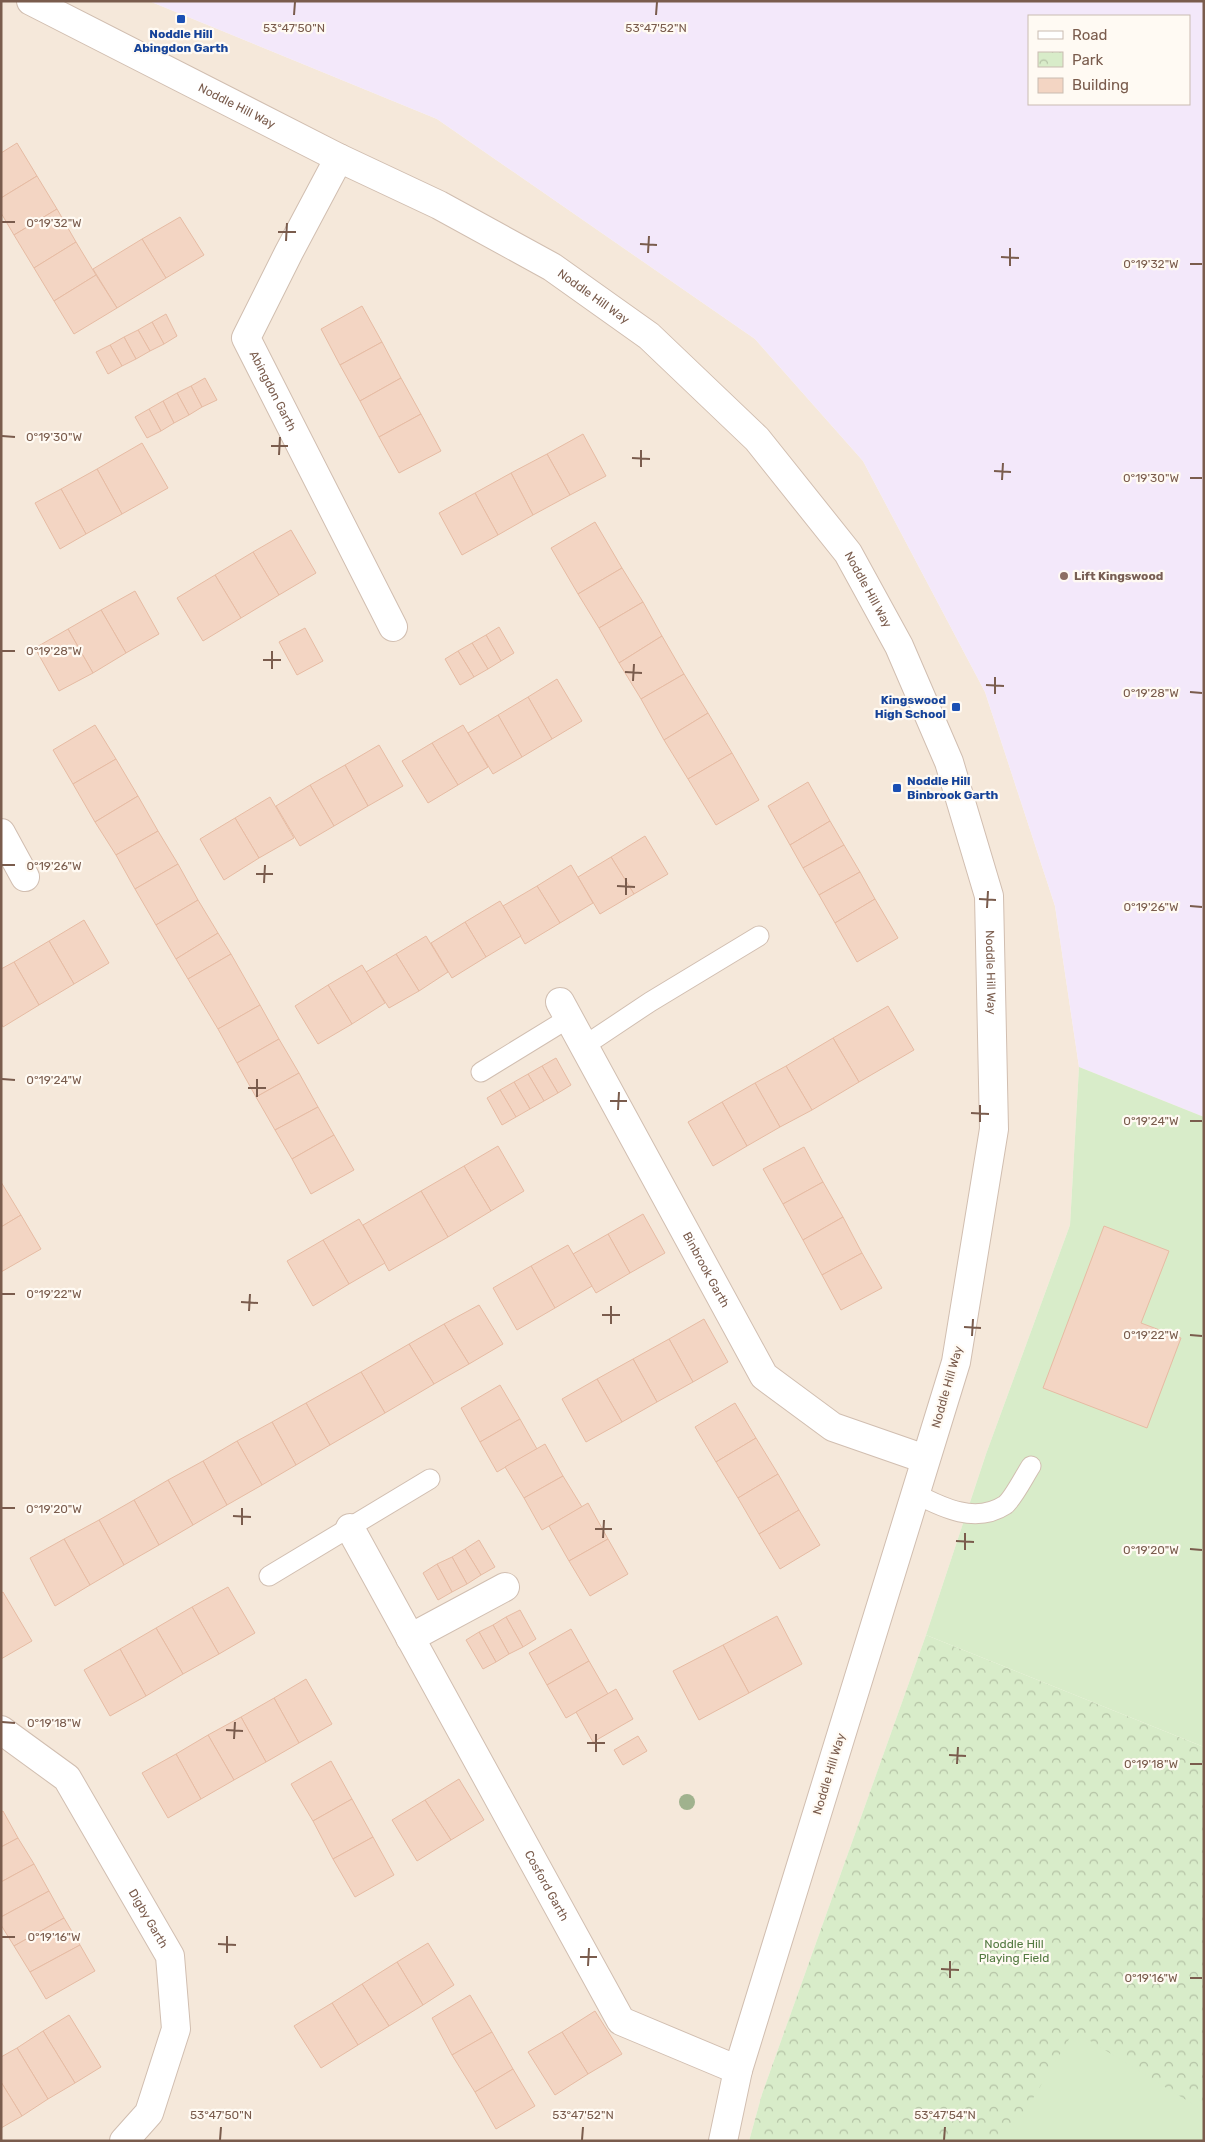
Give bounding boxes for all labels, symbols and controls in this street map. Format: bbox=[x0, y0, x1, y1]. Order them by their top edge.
marker: Noddle Hill Abingdon Garth bbox=[175, 13, 187, 25]
legend bbox=[1028, 15, 1190, 105]
text: 53°47'50"N bbox=[263, 21, 325, 35]
text: 53°47'52"N bbox=[625, 21, 687, 35]
text: Road bbox=[1072, 26, 1108, 44]
place label: Noddle Hill Abingdon Garth bbox=[134, 27, 229, 55]
text: Park bbox=[1072, 51, 1103, 69]
text: Building bbox=[1072, 76, 1129, 94]
street label: Noddle Hill Way bbox=[196, 80, 278, 132]
text: 0°19'32"W bbox=[26, 216, 82, 230]
text: 0°19'32"W bbox=[1123, 257, 1179, 271]
street label: Noddle Hill Way bbox=[555, 266, 632, 327]
street label: Abingdon Garth bbox=[247, 348, 299, 433]
text: 0°19'30"W bbox=[26, 430, 82, 444]
text: 0°19'30"W bbox=[1123, 471, 1179, 485]
street label: Noddle Hill Way bbox=[842, 549, 895, 630]
place label: Lift Kingswood bbox=[1074, 569, 1163, 583]
marker: Lift Kingswood bbox=[1058, 570, 1070, 582]
text: 0°19'28"W bbox=[26, 644, 82, 658]
text: 0°19'28"W bbox=[1123, 686, 1179, 700]
place label: Kingswood High School bbox=[875, 693, 946, 721]
marker: Kingswood High School bbox=[950, 701, 962, 713]
place label: Noddle Hill Binbrook Garth bbox=[907, 774, 999, 802]
marker: Noddle Hill Binbrook Garth bbox=[891, 782, 903, 794]
text: 0°19'26"W bbox=[26, 859, 82, 873]
text: 0°19'26"W bbox=[1123, 900, 1179, 914]
street label: Noddle Hill Way bbox=[983, 930, 999, 1015]
text: 0°19'24"W bbox=[26, 1073, 82, 1087]
text: 0°19'24"W bbox=[1123, 1114, 1179, 1128]
street label: Binbrook Garth bbox=[680, 1230, 732, 1310]
text: 0°19'22"W bbox=[26, 1287, 82, 1301]
text: 0°19'22"W bbox=[1123, 1328, 1179, 1342]
street label: Noddle Hill Way bbox=[929, 1344, 965, 1430]
text: 0°19'20"W bbox=[26, 1502, 82, 1516]
text: 0°19'20"W bbox=[1123, 1543, 1179, 1557]
text: 0°19'18"W bbox=[27, 1716, 81, 1730]
street label: Noddle Hill Way bbox=[810, 1731, 848, 1816]
text: 0°19'18"W bbox=[1124, 1757, 1178, 1771]
street label: Cosford Garth bbox=[522, 1848, 572, 1923]
street label: Digby Garth bbox=[126, 1887, 171, 1951]
text: 0°19'16"W bbox=[27, 1930, 81, 1944]
park label: Noddle Hill Playing Field bbox=[979, 1937, 1049, 1965]
text: 0°19'16"W bbox=[1124, 1971, 1178, 1985]
text: 53°47'50"N bbox=[190, 2108, 252, 2122]
text: 53°47'52"N bbox=[552, 2108, 614, 2122]
text: 53°47'54"N bbox=[914, 2108, 976, 2122]

